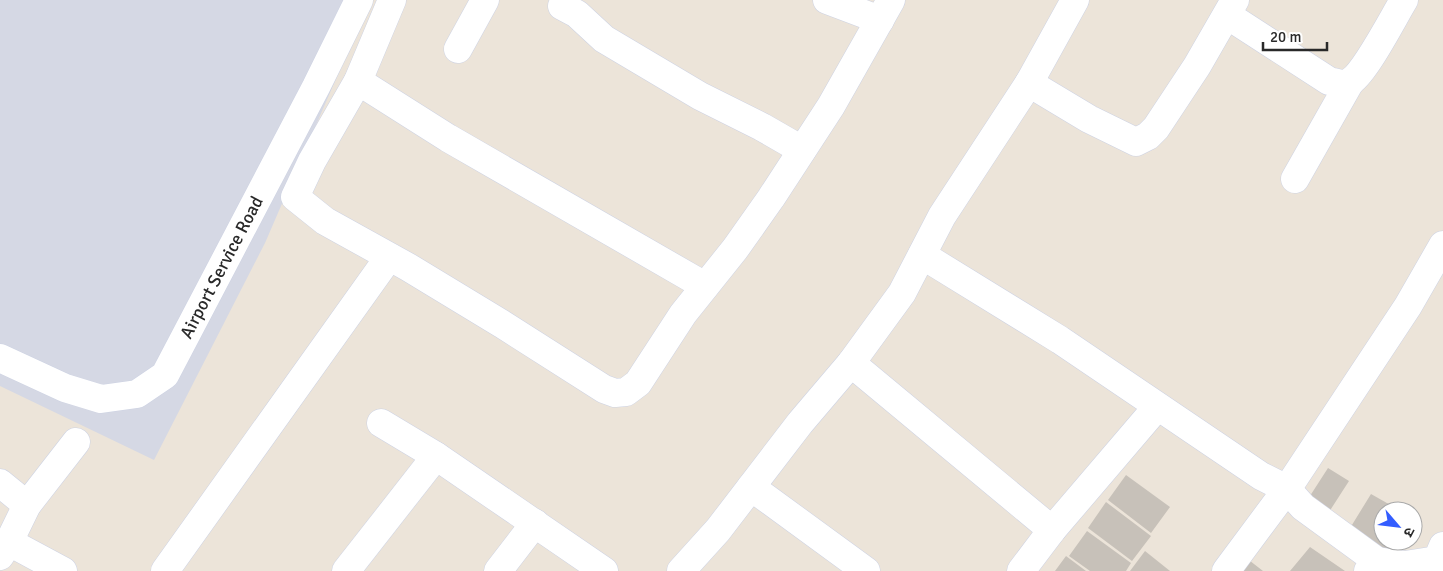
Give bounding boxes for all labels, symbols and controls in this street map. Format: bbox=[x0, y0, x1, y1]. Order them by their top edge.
scale bar bbox=[1263, 20, 1327, 52]
text: 20 m bbox=[1270, 28, 1301, 46]
street label: Airport Service Road bbox=[175, 192, 268, 342]
north arrow bbox=[1373, 501, 1423, 551]
text: उ bbox=[1399, 524, 1418, 540]

